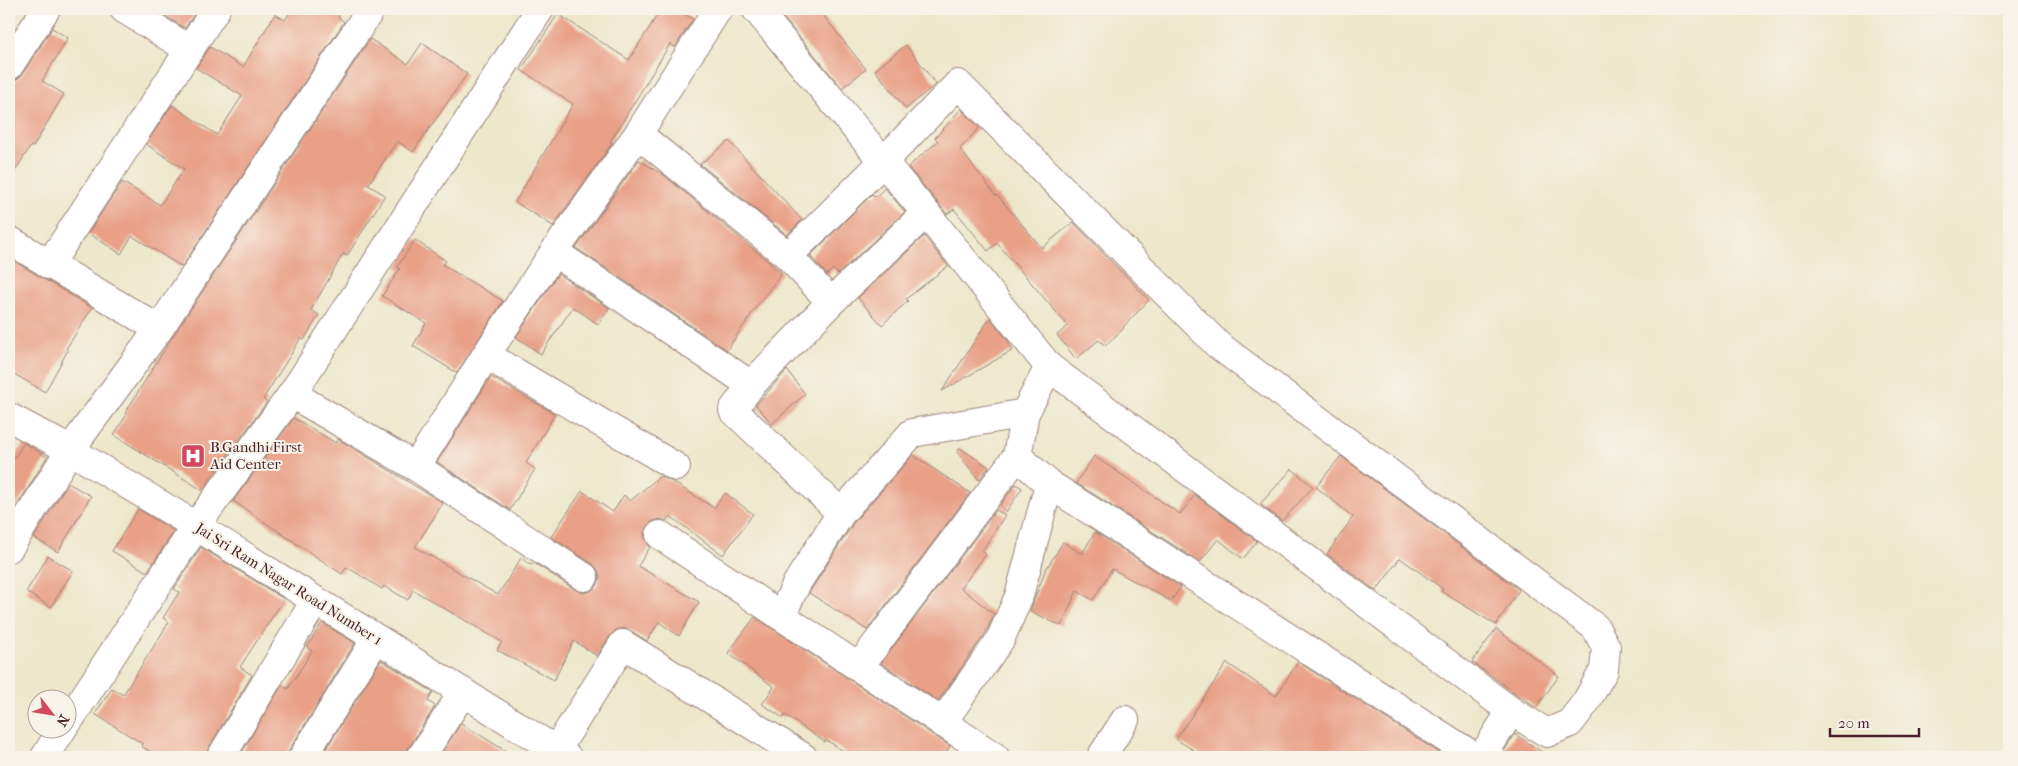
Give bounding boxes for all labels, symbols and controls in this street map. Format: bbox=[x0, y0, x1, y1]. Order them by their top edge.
place label: B.Gandhi First Aid Center bbox=[209, 438, 303, 473]
hospital icon: B.Gandhi First Aid Center bbox=[180, 443, 206, 469]
street label: Jai Sri Ram Nagar Road Number 1 bbox=[191, 518, 386, 649]
north arrow bbox=[28, 688, 78, 738]
scale bar bbox=[1830, 706, 1919, 738]
text: N bbox=[52, 712, 73, 730]
text: 20 m bbox=[1838, 714, 1870, 732]

